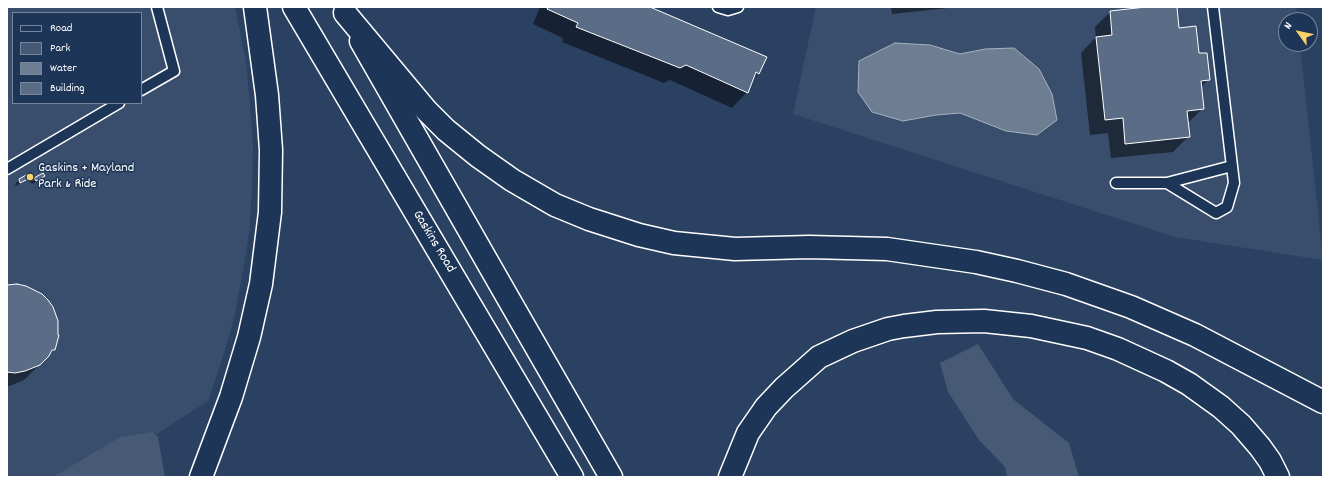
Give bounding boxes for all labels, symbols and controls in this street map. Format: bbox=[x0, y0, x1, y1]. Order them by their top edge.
legend bbox=[12, 12, 142, 104]
north arrow bbox=[1278, 12, 1318, 52]
text: N bbox=[1281, 19, 1297, 33]
text: Road bbox=[50, 20, 72, 37]
text: Park bbox=[50, 40, 70, 57]
text: Water bbox=[50, 60, 77, 77]
text: Building bbox=[50, 80, 85, 97]
place label: Gaskins + Mayland Park & Ride bbox=[38, 161, 134, 194]
marker: Gaskins + Mayland Park & Ride bbox=[25, 172, 35, 182]
street label: Gaskins Road bbox=[408, 208, 458, 276]

